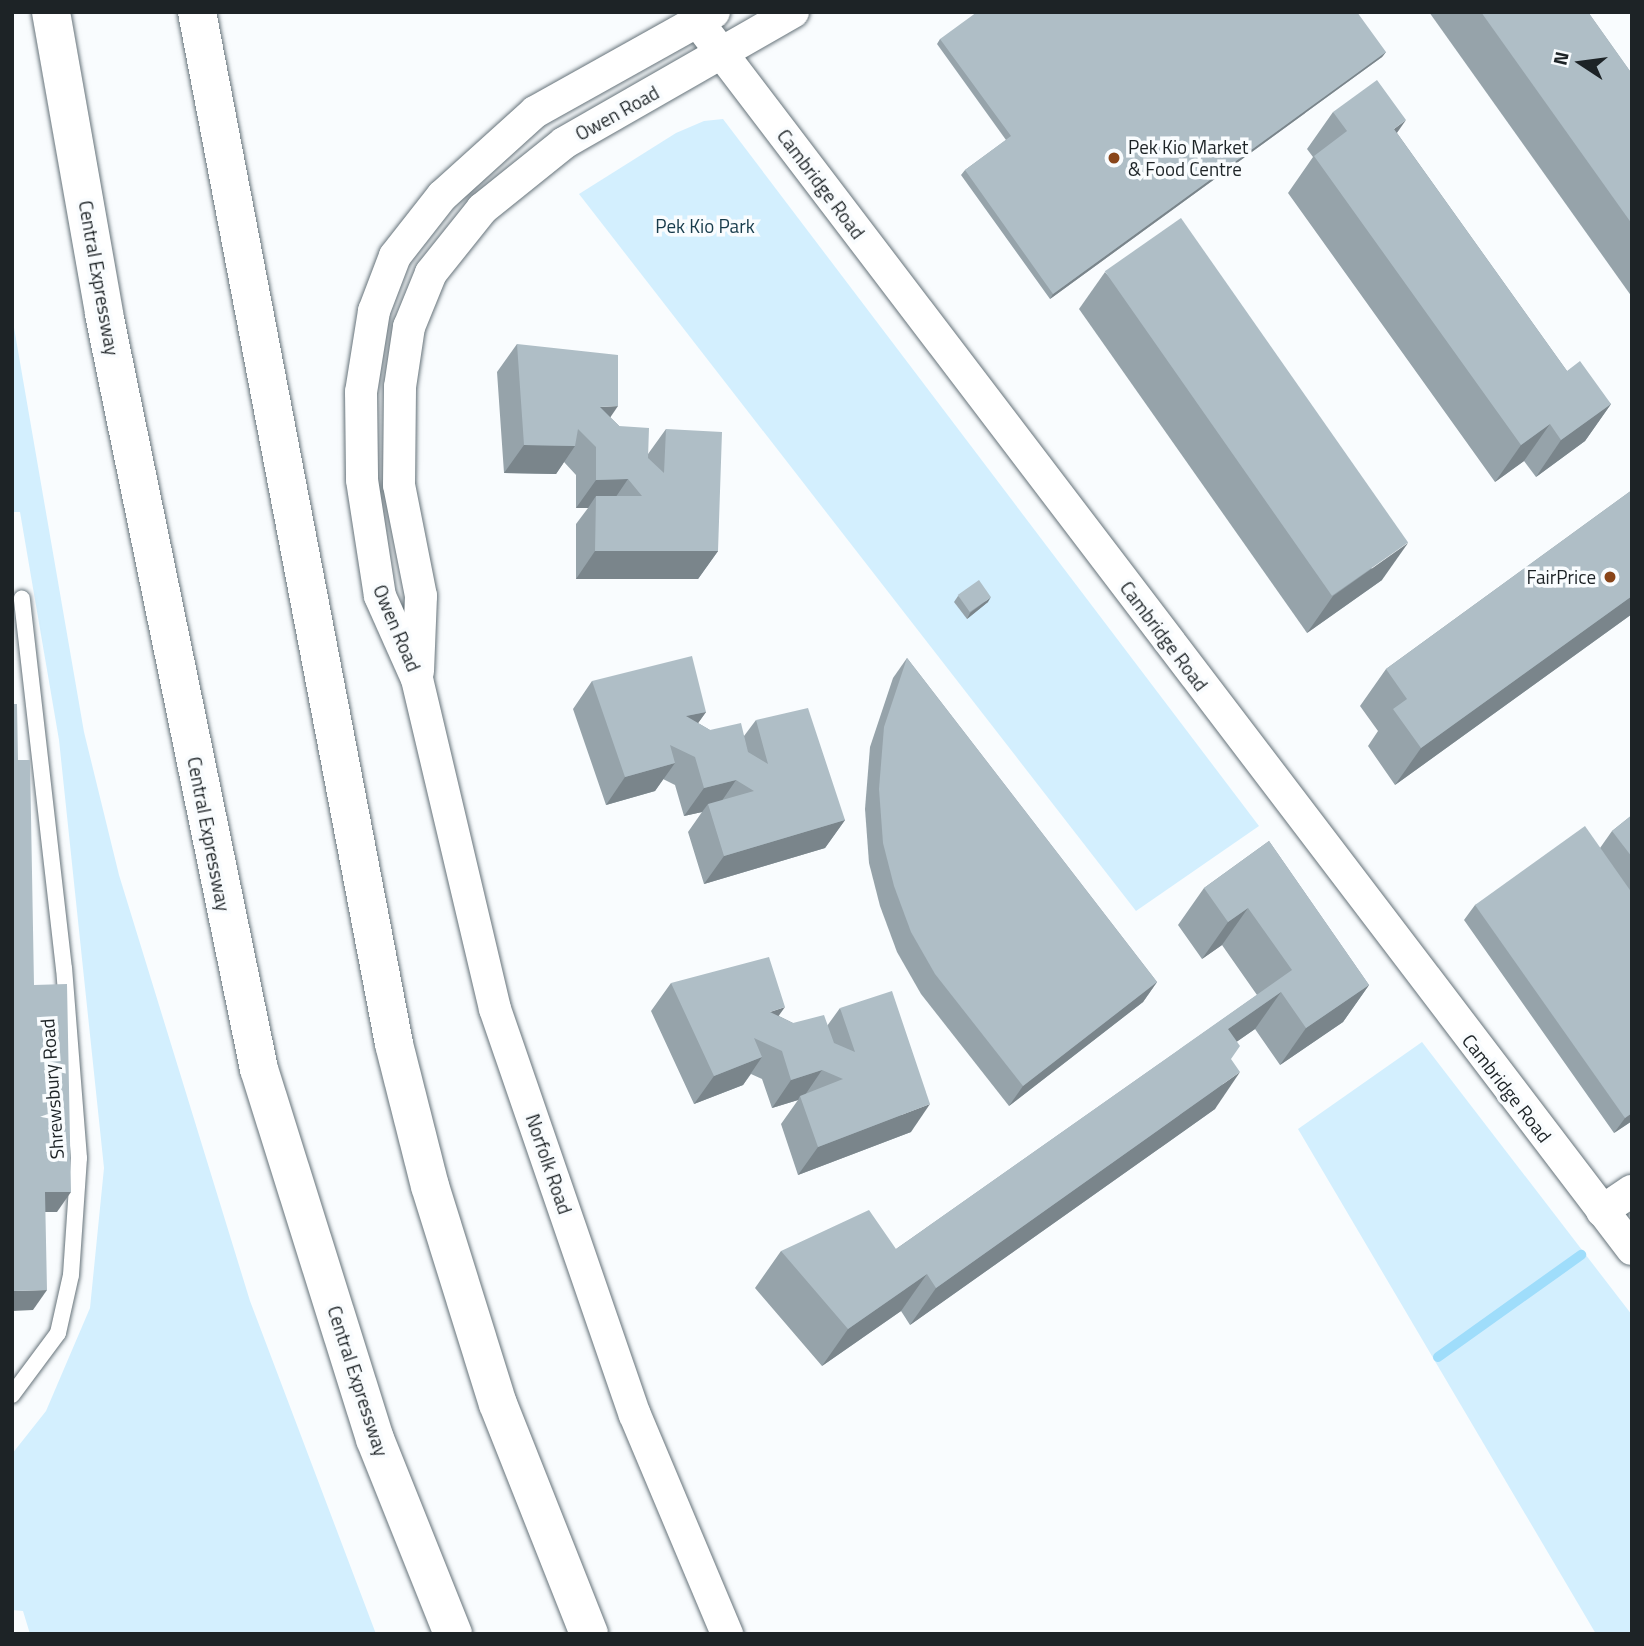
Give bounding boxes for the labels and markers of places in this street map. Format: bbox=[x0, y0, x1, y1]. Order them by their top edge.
place label: Pek Kio Market & Food Centre bbox=[1128, 136, 1248, 180]
marker: Pek Kio Market & Food Centre bbox=[1106, 150, 1122, 166]
place label: FairPrice bbox=[1527, 566, 1596, 588]
marker: FairPrice bbox=[1602, 569, 1618, 585]

